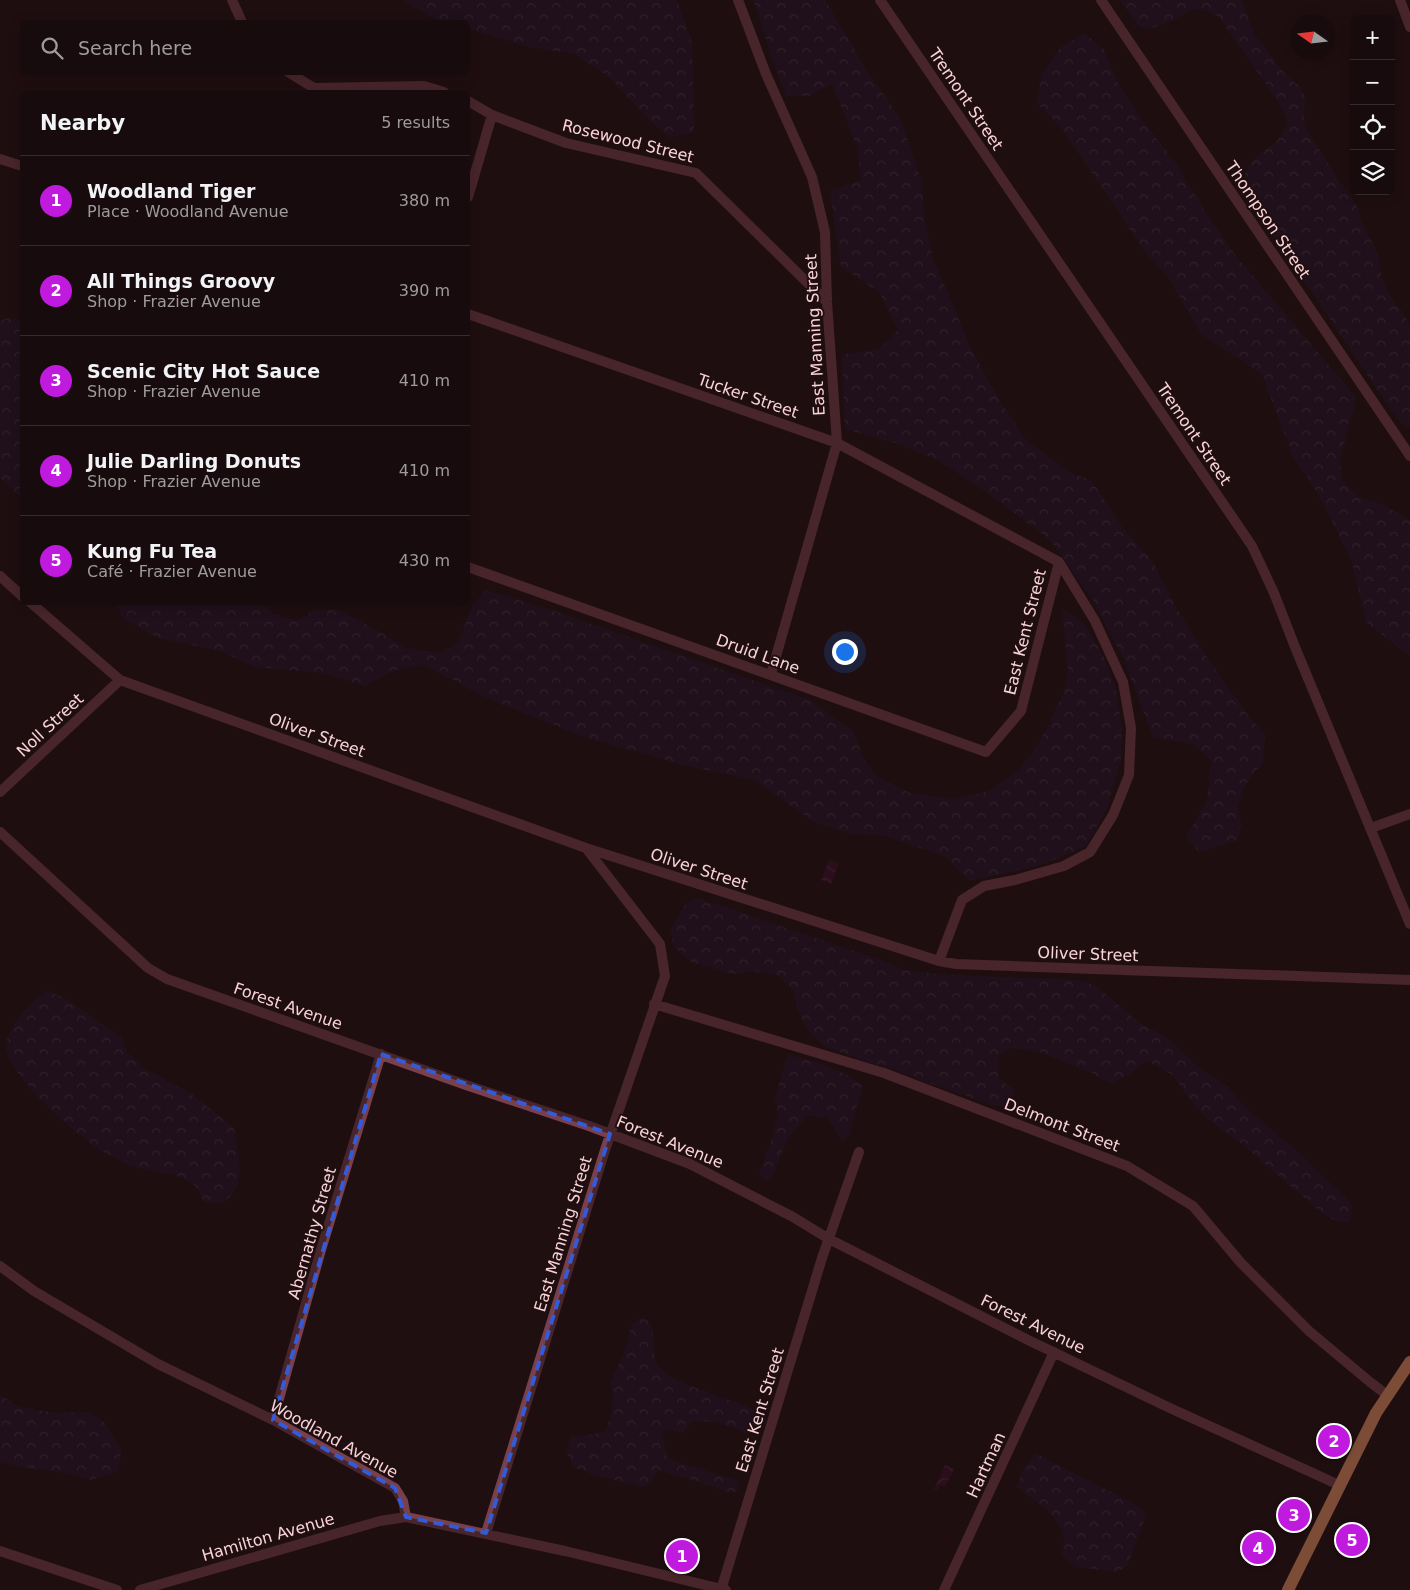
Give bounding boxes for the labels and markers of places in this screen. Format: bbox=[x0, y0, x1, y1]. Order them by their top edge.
pin: 2 bbox=[1318, 1422, 1350, 1460]
pin: 3 bbox=[1278, 1496, 1310, 1534]
pin: 5 bbox=[1336, 1521, 1368, 1559]
pin: 4 bbox=[1242, 1529, 1274, 1567]
pin: 1 bbox=[666, 1537, 698, 1575]

